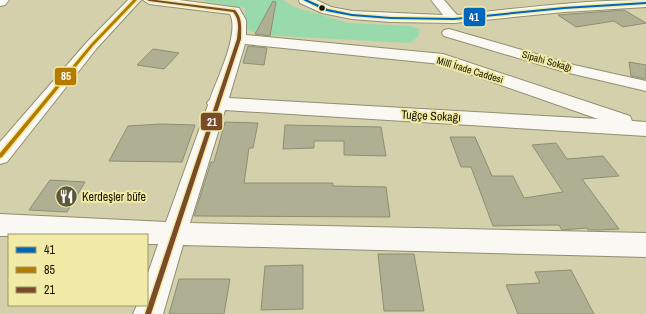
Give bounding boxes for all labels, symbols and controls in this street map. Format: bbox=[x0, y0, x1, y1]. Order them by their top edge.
unlabelled marker bbox=[317, 3, 327, 13]
line badge: 41 bbox=[463, 7, 486, 27]
text: 41 bbox=[469, 10, 479, 24]
street label: Sipahi Sokağı bbox=[520, 48, 574, 74]
street label: Millî İrade Caddesi bbox=[435, 54, 505, 86]
line badge: 85 bbox=[54, 67, 77, 86]
text: 85 bbox=[61, 69, 71, 83]
street label: Tuğçe Sokağı bbox=[401, 106, 461, 126]
line badge: 21 bbox=[200, 112, 223, 131]
text: 21 bbox=[207, 115, 217, 129]
restaurant icon: Kerdeşler büfe bbox=[54, 184, 80, 210]
place label: Kerdeşler büfe bbox=[82, 189, 146, 205]
legend bbox=[8, 234, 148, 306]
text: 41 bbox=[44, 242, 55, 258]
text: 85 bbox=[44, 262, 55, 278]
text: 21 bbox=[44, 282, 55, 298]

